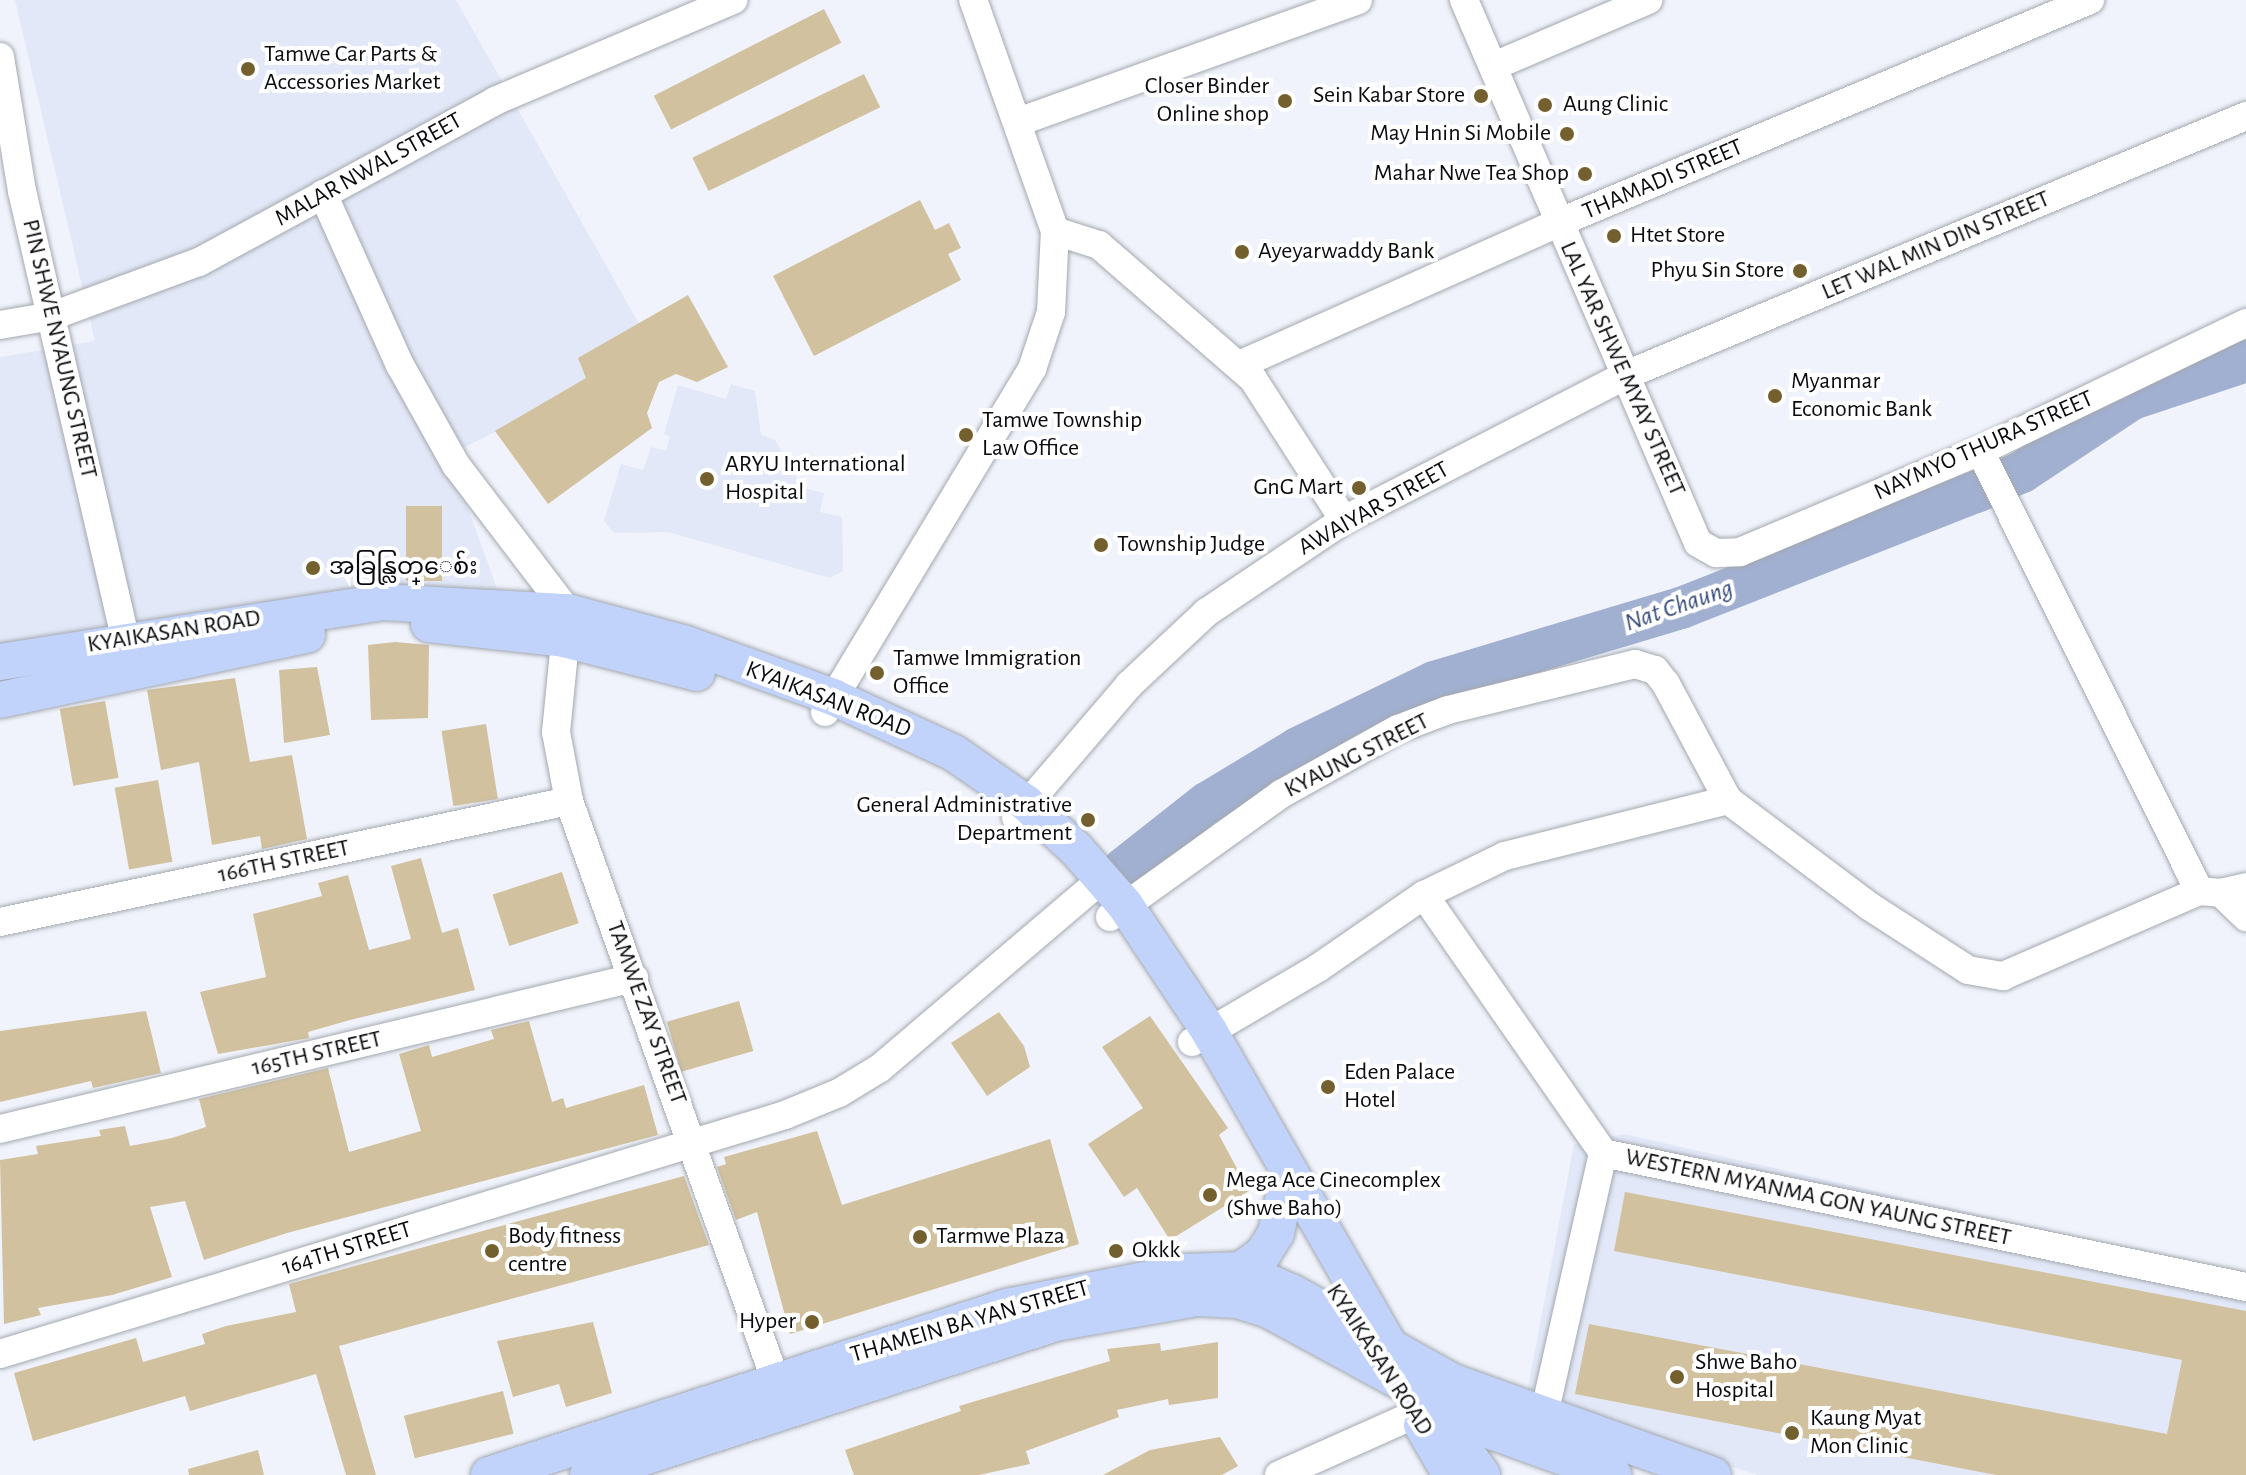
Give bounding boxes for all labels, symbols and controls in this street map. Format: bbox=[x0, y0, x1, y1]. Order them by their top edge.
place label: Tamwe Car Parts & Accessories Market bbox=[264, 41, 440, 97]
marker: Tamwe Car Parts & Accessories Market bbox=[239, 60, 257, 78]
place label: Closer Binder Online shop bbox=[1145, 73, 1269, 129]
place label: Sein Kabar Store bbox=[1313, 82, 1465, 110]
marker: Sein Kabar Store bbox=[1472, 87, 1490, 105]
place label: Aung Clinic bbox=[1563, 91, 1668, 119]
marker: Closer Binder Online shop bbox=[1276, 92, 1294, 110]
marker: Aung Clinic bbox=[1534, 94, 1556, 116]
street label: MALAR NWAL STREET bbox=[270, 107, 468, 233]
place label: May Hnin Si Mobile bbox=[1370, 120, 1551, 148]
marker: May Hnin Si Mobile bbox=[1558, 125, 1576, 143]
street label: THAMADI STREET bbox=[1578, 133, 1748, 227]
place label: Mahar Nwe Tea Shop bbox=[1374, 160, 1569, 188]
marker: Mahar Nwe Tea Shop bbox=[1576, 165, 1594, 183]
street label: LET WAL MIN DIN STREET bbox=[1818, 185, 2054, 307]
street label: PIN SHWE NYAUNG STREET bbox=[15, 217, 103, 481]
place label: Htet Store bbox=[1630, 222, 1725, 250]
marker: Htet Store bbox=[1605, 227, 1623, 245]
street label: LAL YAR SHWE MYAY STREET bbox=[1553, 237, 1691, 501]
place label: Ayeyarwaddy Bank bbox=[1258, 238, 1434, 266]
marker: Ayeyarwaddy Bank bbox=[1233, 243, 1251, 261]
place label: Phyu Sin Store bbox=[1651, 257, 1784, 285]
marker: Phyu Sin Store bbox=[1791, 262, 1809, 280]
place label: Myanmar Economic Bank bbox=[1791, 368, 1932, 424]
street label: NAYMYO THURA STREET bbox=[1870, 385, 2098, 507]
marker: Myanmar Economic Bank bbox=[1766, 387, 1784, 405]
place label: Tamwe Township Law Office bbox=[982, 407, 1142, 463]
marker: Tamwe Township Law Office bbox=[957, 426, 975, 444]
place label: ARYU International Hospital bbox=[725, 451, 906, 507]
street label: AWAIYAR STREET bbox=[1293, 456, 1455, 562]
marker: ARYU International Hospital bbox=[696, 468, 718, 490]
place label: GnG Mart bbox=[1253, 474, 1343, 502]
marker: GnG Mart bbox=[1350, 479, 1368, 497]
place label: Township Judge bbox=[1117, 531, 1265, 559]
marker: Township Judge bbox=[1092, 536, 1110, 554]
place label: အခြန္လြတ္ေစ်း bbox=[329, 554, 478, 582]
marker: အခြန္လြတ္ေစ်း bbox=[304, 559, 322, 577]
water label: Nat Chaung bbox=[1621, 573, 1737, 639]
street label: KYAIKASAN ROAD bbox=[85, 604, 263, 660]
place label: Tamwe Immigration Office bbox=[893, 645, 1081, 701]
street label: KYAIKASAN ROAD bbox=[741, 655, 915, 745]
marker: Tamwe Immigration Office bbox=[868, 664, 886, 682]
street label: KYAUNG STREET bbox=[1280, 707, 1434, 805]
place label: General Administrative Department bbox=[857, 792, 1072, 848]
marker: General Administrative Department bbox=[1079, 811, 1097, 829]
street label: 166TH STREET bbox=[216, 834, 352, 890]
street label: TAMWE ZAY STREET bbox=[599, 917, 693, 1109]
street label: 165TH STREET bbox=[249, 1025, 385, 1083]
place label: Eden Palace Hotel bbox=[1344, 1059, 1455, 1115]
marker: Eden Palace Hotel bbox=[1319, 1078, 1337, 1096]
street label: WESTERN MYANMA GON YAUNG STREET bbox=[1622, 1143, 2014, 1253]
place label: Mega Ace Cinecomplex (Shwe Baho) bbox=[1226, 1167, 1441, 1223]
marker: Mega Ace Cinecomplex (Shwe Baho) bbox=[1201, 1186, 1219, 1204]
street label: 164TH STREET bbox=[279, 1216, 415, 1282]
place label: Body fitness centre bbox=[508, 1223, 621, 1279]
place label: Tarmwe Plaza bbox=[936, 1223, 1065, 1251]
marker: Tarmwe Plaza bbox=[911, 1228, 929, 1246]
place label: Okkk bbox=[1132, 1237, 1180, 1265]
marker: Body fitness centre bbox=[483, 1242, 501, 1260]
marker: Okkk bbox=[1107, 1242, 1125, 1260]
street label: THAMEIN BA YAN STREET bbox=[847, 1274, 1093, 1370]
street label: KYAIKASAN ROAD bbox=[1319, 1279, 1439, 1441]
place label: Hyper bbox=[739, 1308, 796, 1336]
marker: Hyper bbox=[803, 1313, 821, 1331]
place label: Shwe Baho Hospital bbox=[1695, 1349, 1797, 1405]
marker: Shwe Baho Hospital bbox=[1666, 1366, 1688, 1388]
place label: Kaung Myat Mon Clinic bbox=[1810, 1405, 1921, 1461]
marker: Kaung Myat Mon Clinic bbox=[1781, 1422, 1803, 1444]

